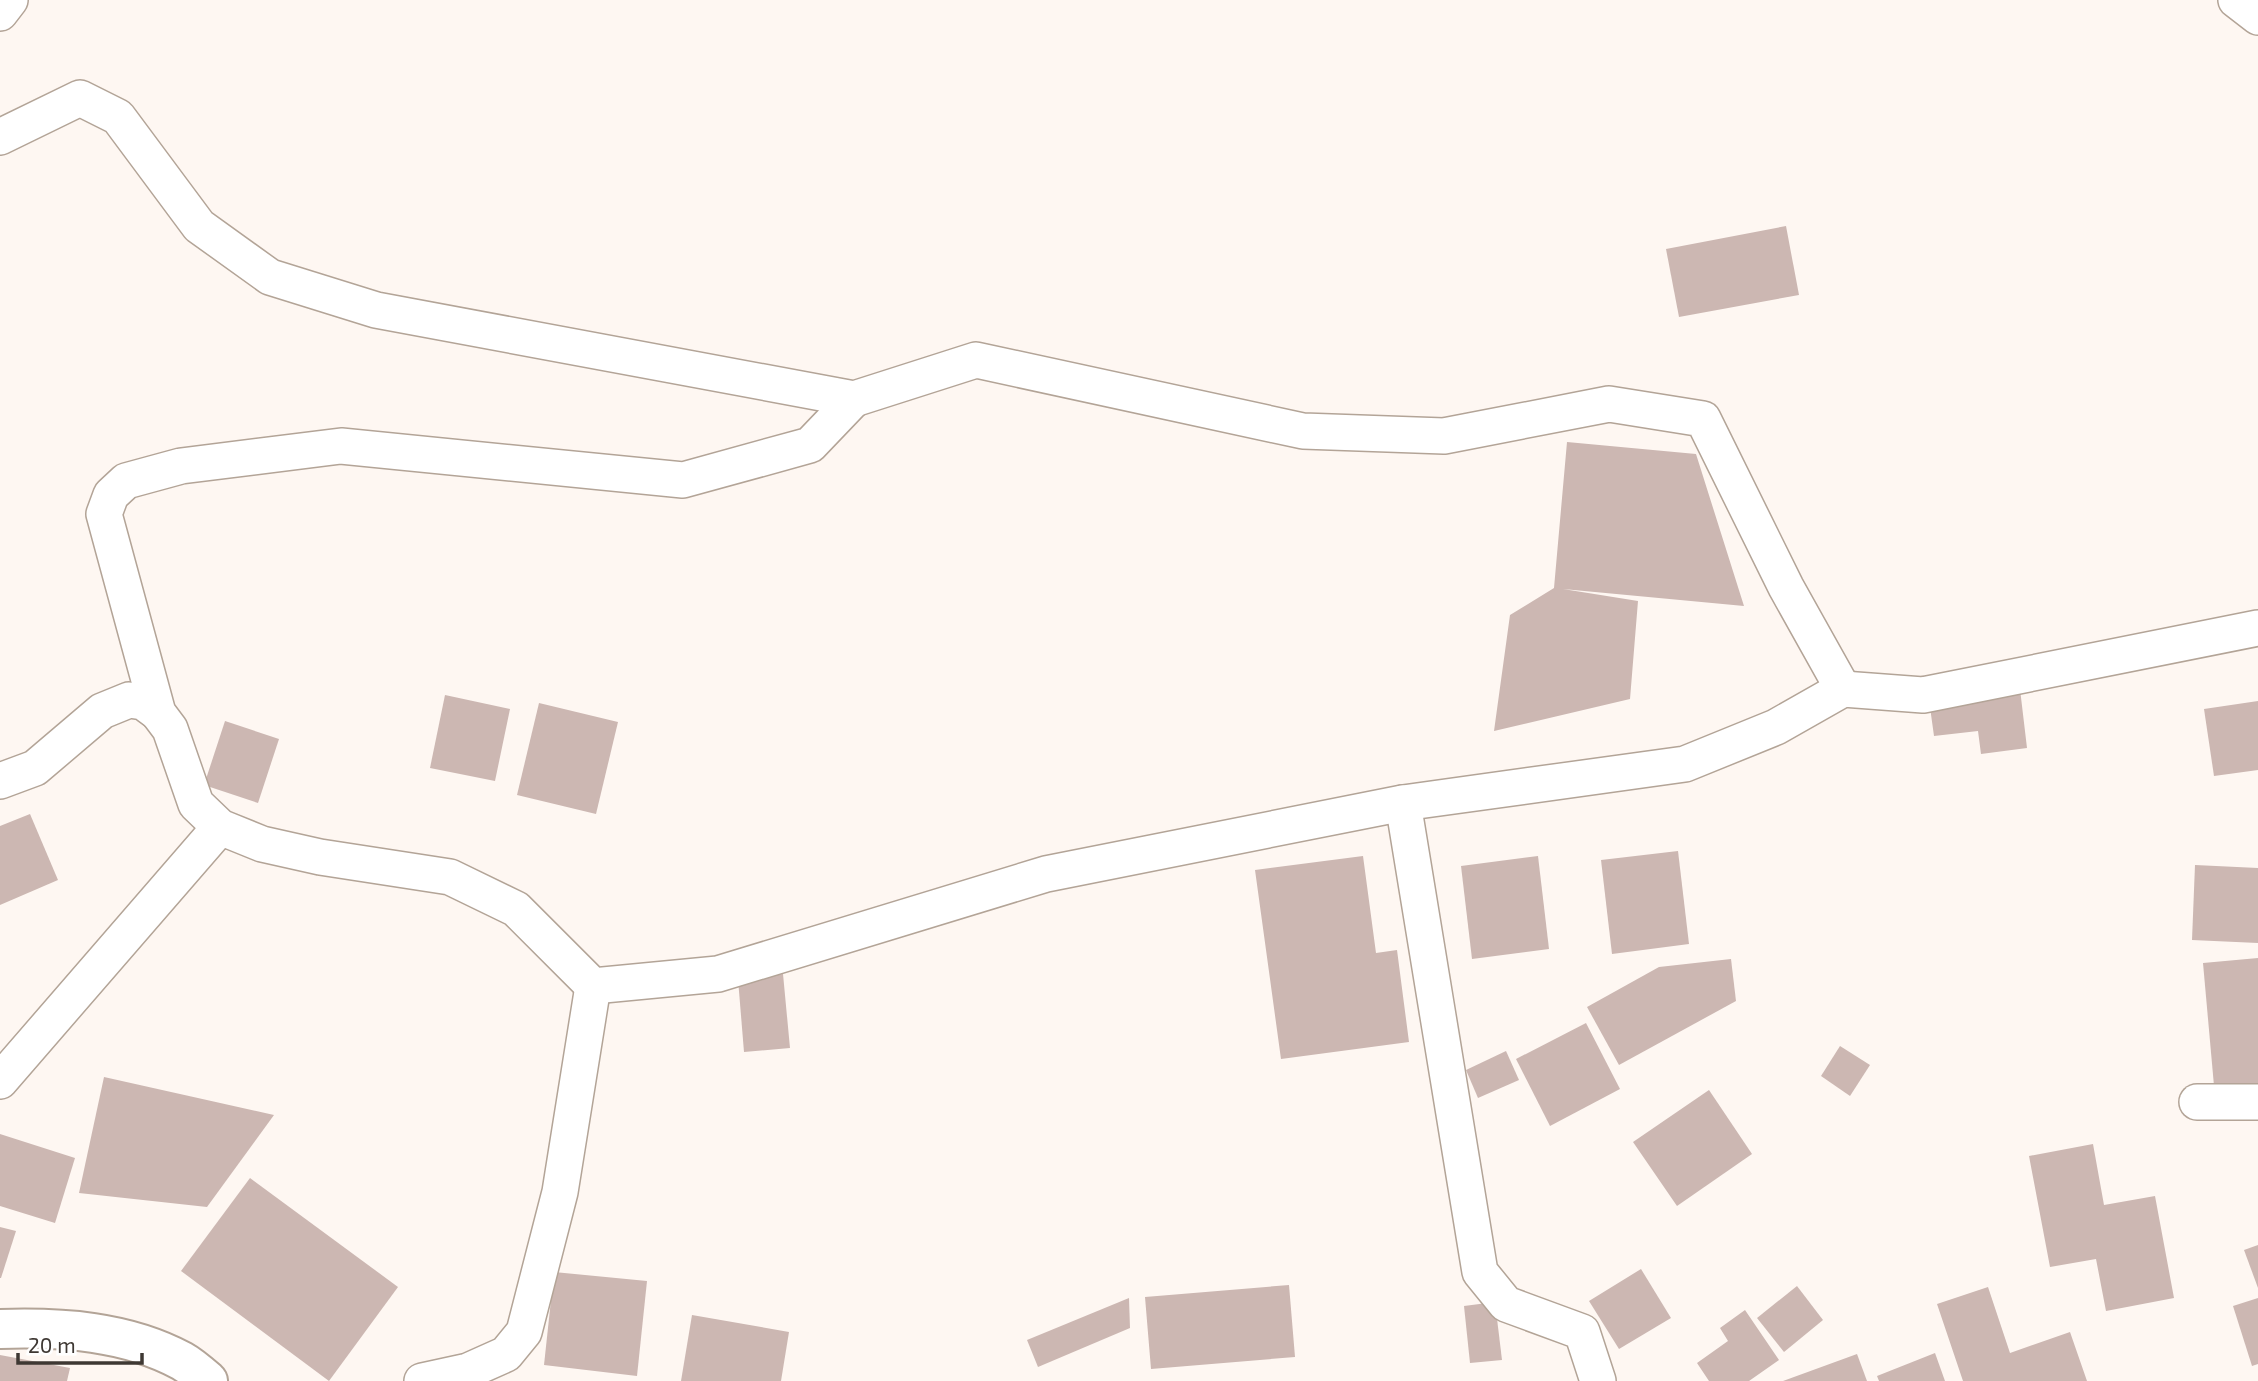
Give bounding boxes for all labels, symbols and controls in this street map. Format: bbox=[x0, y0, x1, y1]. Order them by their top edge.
scale bar bbox=[18, 1322, 142, 1366]
text: 20 m bbox=[28, 1332, 76, 1357]

